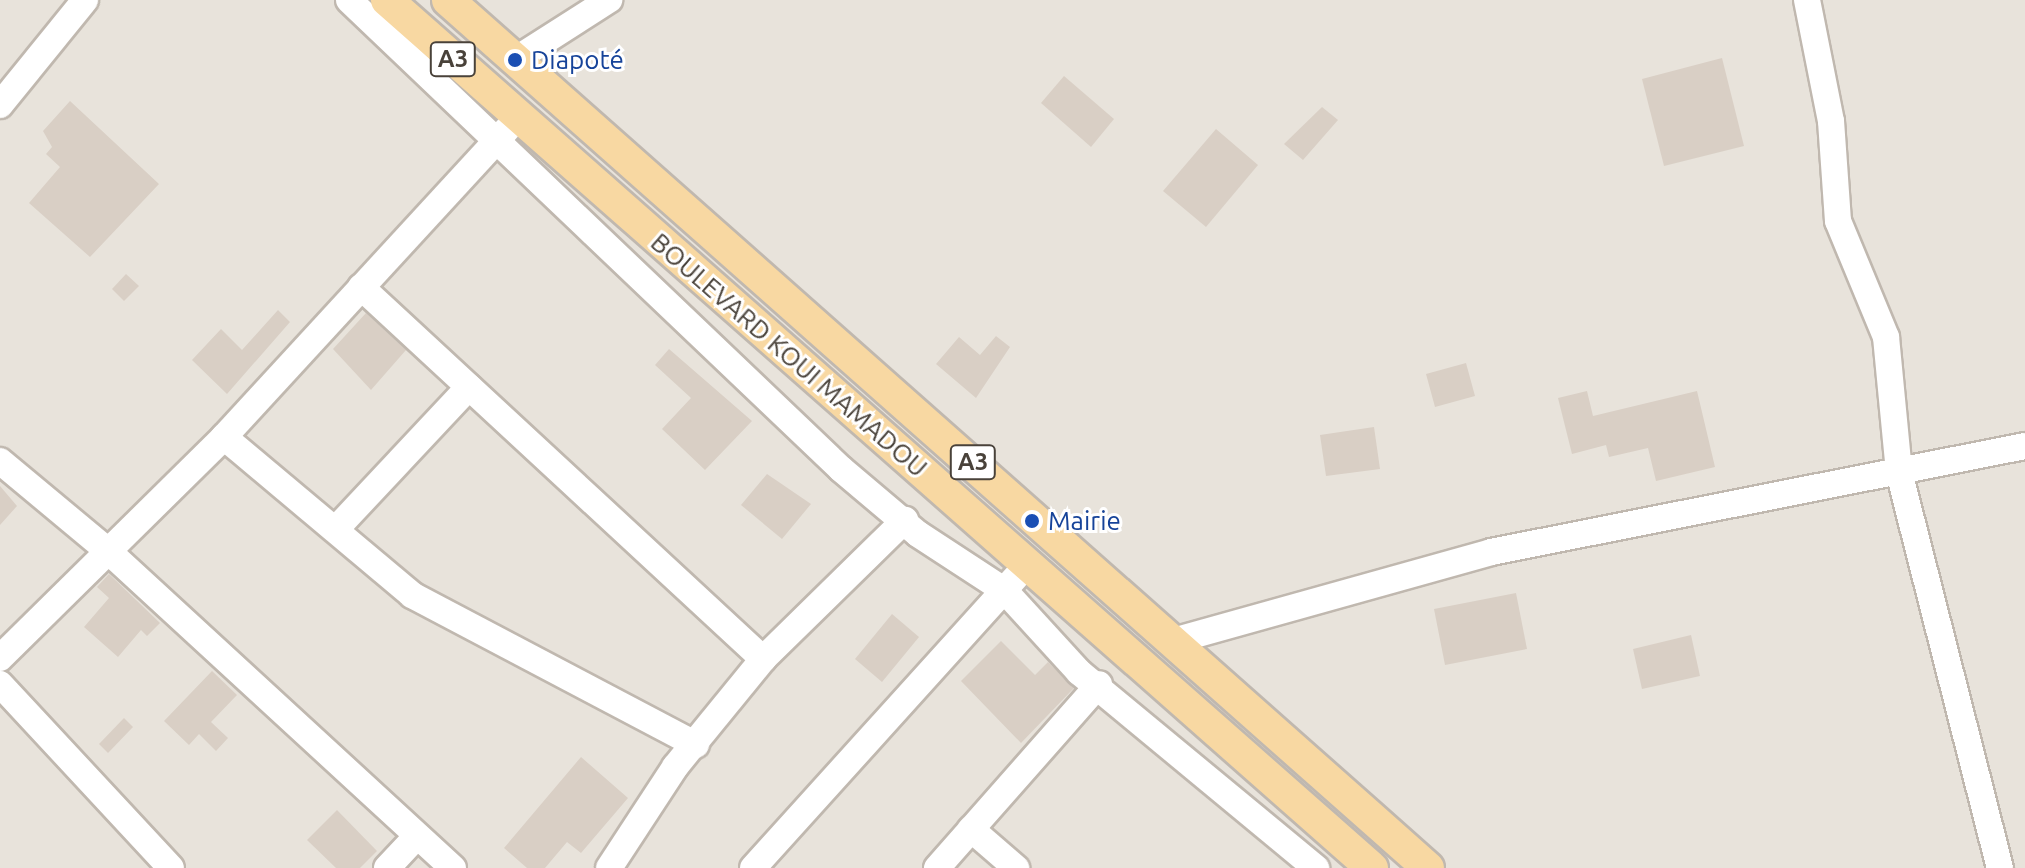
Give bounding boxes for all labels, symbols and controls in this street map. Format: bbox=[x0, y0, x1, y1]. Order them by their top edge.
road number: A3 bbox=[429, 39, 477, 79]
place label: Diapoté bbox=[531, 44, 624, 76]
marker: Diapoté bbox=[506, 51, 524, 69]
street label: BOULEVARD KOUI MAMADOU bbox=[644, 227, 934, 483]
road number: A3 bbox=[949, 442, 997, 482]
place label: Mairie bbox=[1048, 505, 1121, 537]
marker: Mairie bbox=[1023, 512, 1041, 530]

